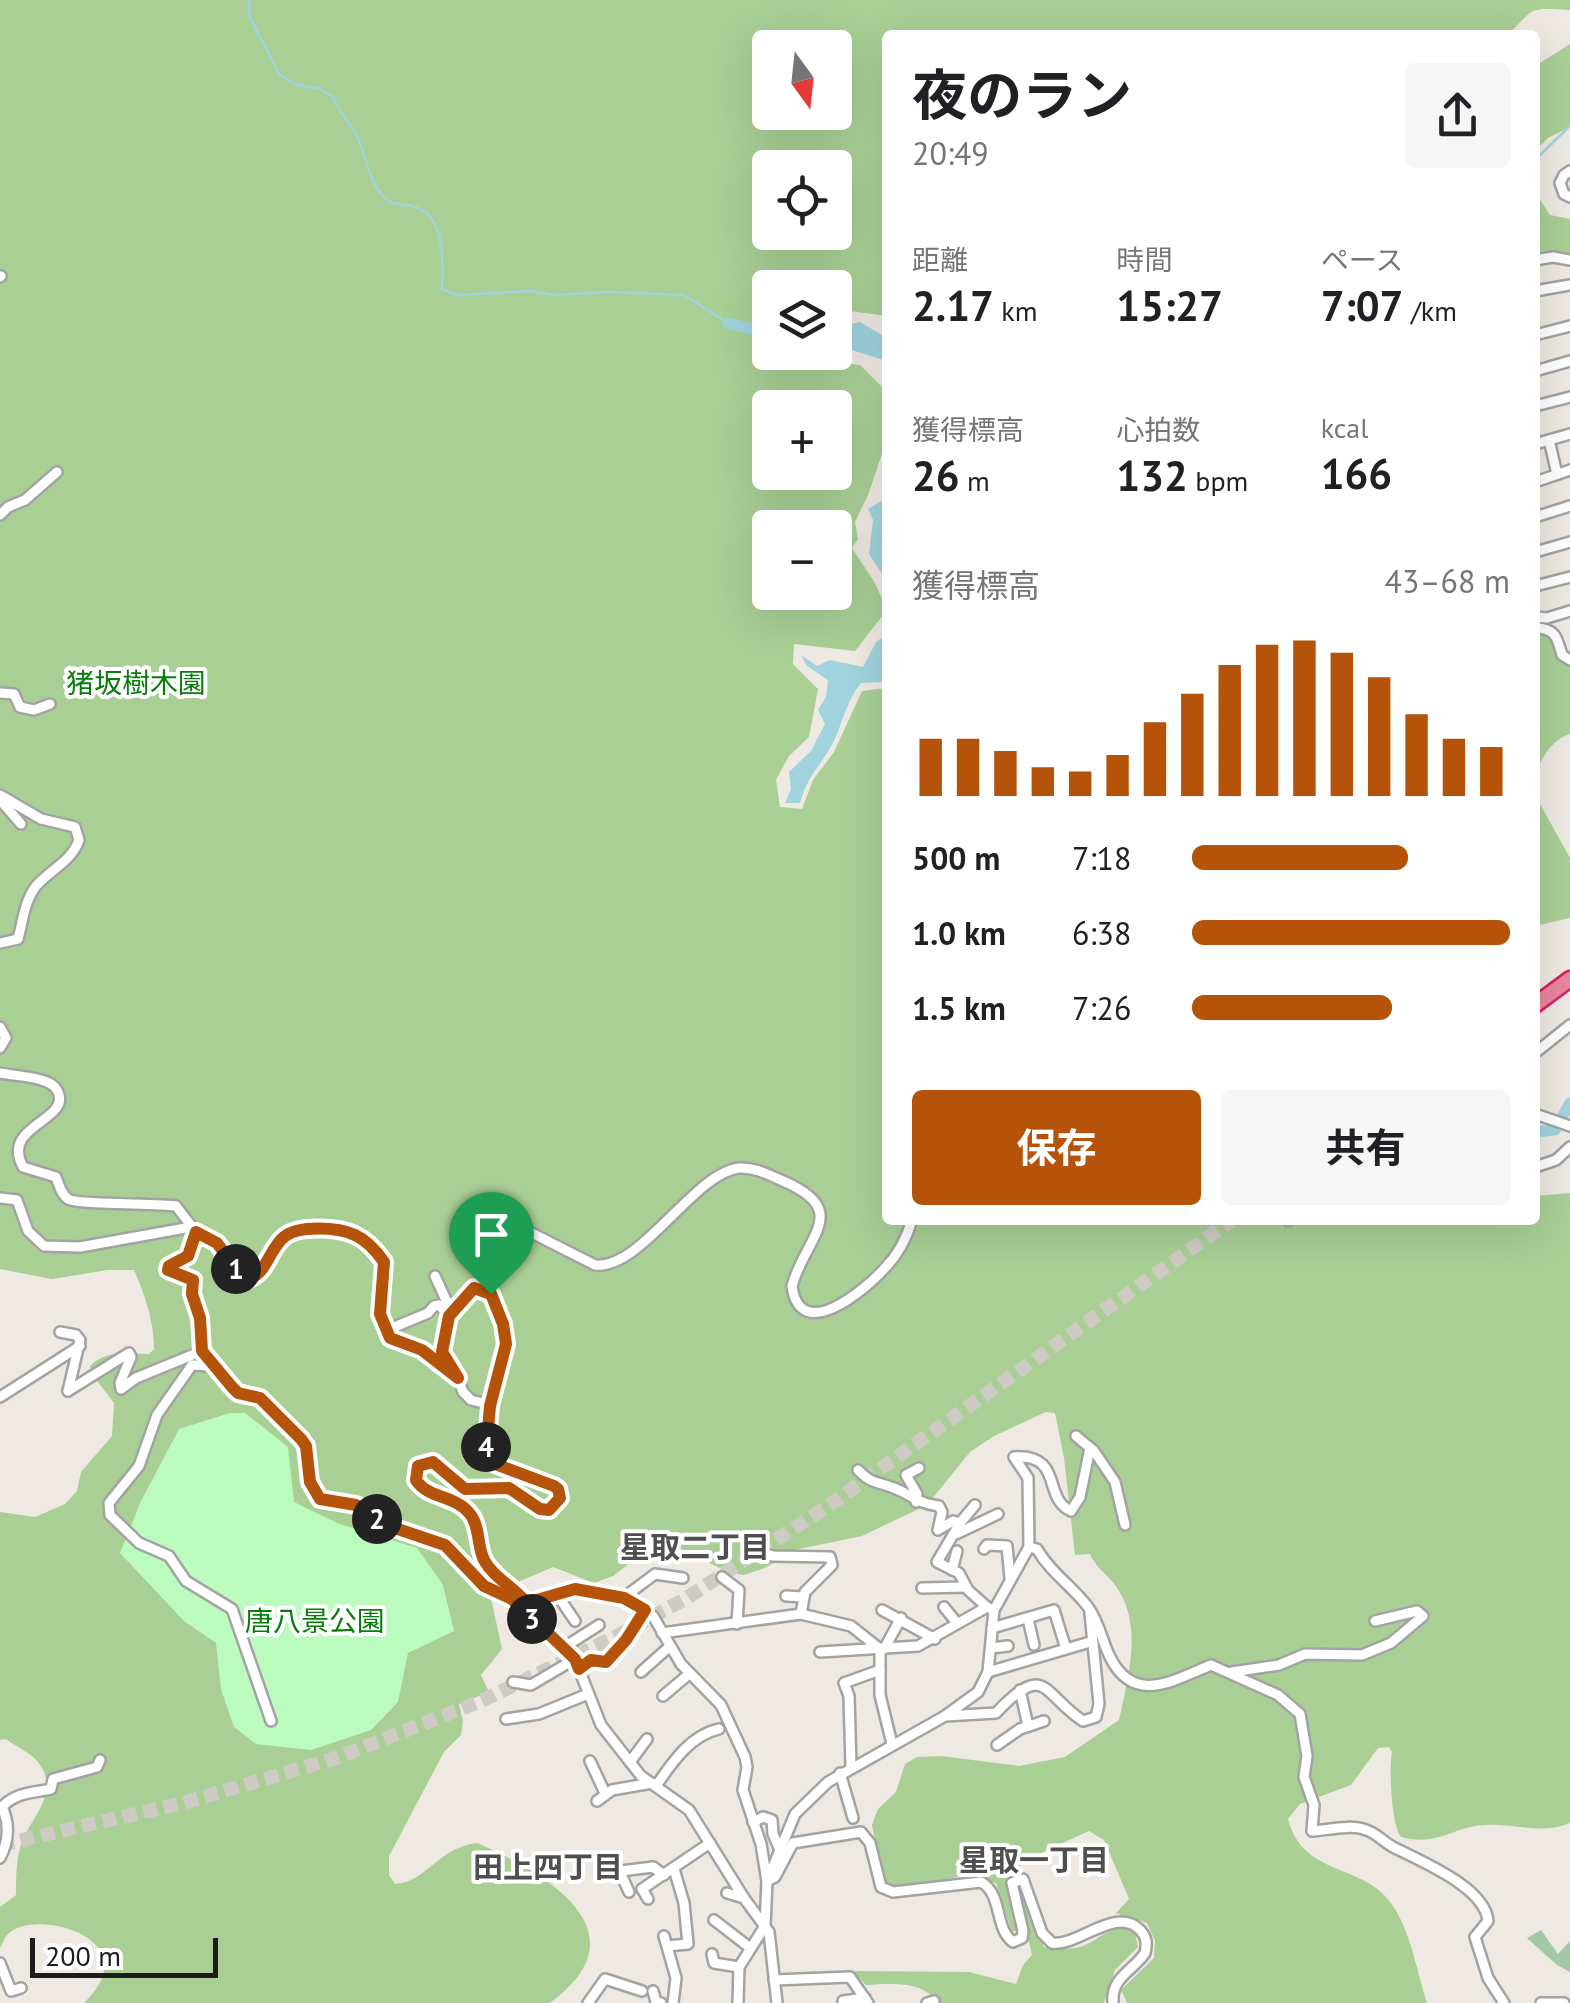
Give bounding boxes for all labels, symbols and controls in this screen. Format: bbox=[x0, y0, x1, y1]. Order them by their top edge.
north arrow bbox=[752, 30, 852, 130]
map controls bbox=[752, 30, 852, 610]
text: 夜のラン bbox=[912, 59, 1132, 130]
button: share bbox=[1405, 63, 1510, 168]
text: 20:49 bbox=[912, 132, 989, 174]
button: locate bbox=[752, 150, 852, 250]
text: 距離 bbox=[912, 241, 968, 278]
text: 時間 bbox=[1116, 241, 1172, 278]
text: ペース bbox=[1321, 241, 1403, 278]
button: layers bbox=[752, 270, 852, 370]
text: 2.17 bbox=[912, 278, 994, 333]
text: 15:27 bbox=[1116, 278, 1223, 333]
text: 7:07 bbox=[1321, 278, 1403, 333]
text: km bbox=[994, 292, 1037, 329]
text: /km bbox=[1403, 292, 1457, 329]
button: + bbox=[752, 390, 852, 490]
text: kcal bbox=[1321, 409, 1368, 446]
text: 獲得標高 bbox=[912, 411, 1024, 448]
text: 心拍数 bbox=[1116, 411, 1200, 448]
text: 166 bbox=[1321, 446, 1392, 501]
text: 26 bbox=[912, 448, 960, 503]
text: 132 bbox=[1116, 448, 1188, 503]
text: m bbox=[960, 462, 990, 499]
text: bpm bbox=[1188, 462, 1248, 499]
button: − bbox=[752, 510, 852, 610]
text: 43–68 m bbox=[1385, 560, 1510, 602]
text: 獲得標高 bbox=[912, 564, 1040, 606]
park label: 猪坂樹木園 bbox=[66, 664, 206, 701]
text: 500 m bbox=[912, 837, 1000, 879]
text: 7:18 bbox=[1072, 837, 1131, 879]
text: 1.0 km bbox=[912, 912, 1006, 954]
text: 6:38 bbox=[1072, 912, 1131, 954]
text: 1.5 km bbox=[912, 987, 1006, 1029]
text: 7:26 bbox=[1072, 987, 1131, 1029]
button: 保存 bbox=[912, 1090, 1201, 1205]
button: 共有 bbox=[1221, 1090, 1510, 1205]
pin bbox=[449, 1192, 534, 1295]
icon: arrive bbox=[464, 1207, 519, 1262]
pin: 1 bbox=[211, 1244, 261, 1294]
text: 1 bbox=[228, 1250, 244, 1287]
pin: 4 bbox=[461, 1422, 511, 1472]
text: 4 bbox=[478, 1428, 494, 1465]
pin: 2 bbox=[352, 1494, 402, 1544]
text: 2 bbox=[369, 1500, 385, 1537]
district label: 星取二丁目 bbox=[620, 1527, 770, 1566]
pin: 3 bbox=[507, 1594, 557, 1644]
text: 3 bbox=[524, 1600, 540, 1637]
park label: 唐八景公園 bbox=[245, 1602, 385, 1639]
district label: 星取一丁目 bbox=[959, 1840, 1109, 1879]
district label: 田上四丁目 bbox=[473, 1847, 623, 1886]
scale bar bbox=[30, 1933, 218, 1978]
text: 200 m bbox=[45, 1937, 121, 1974]

